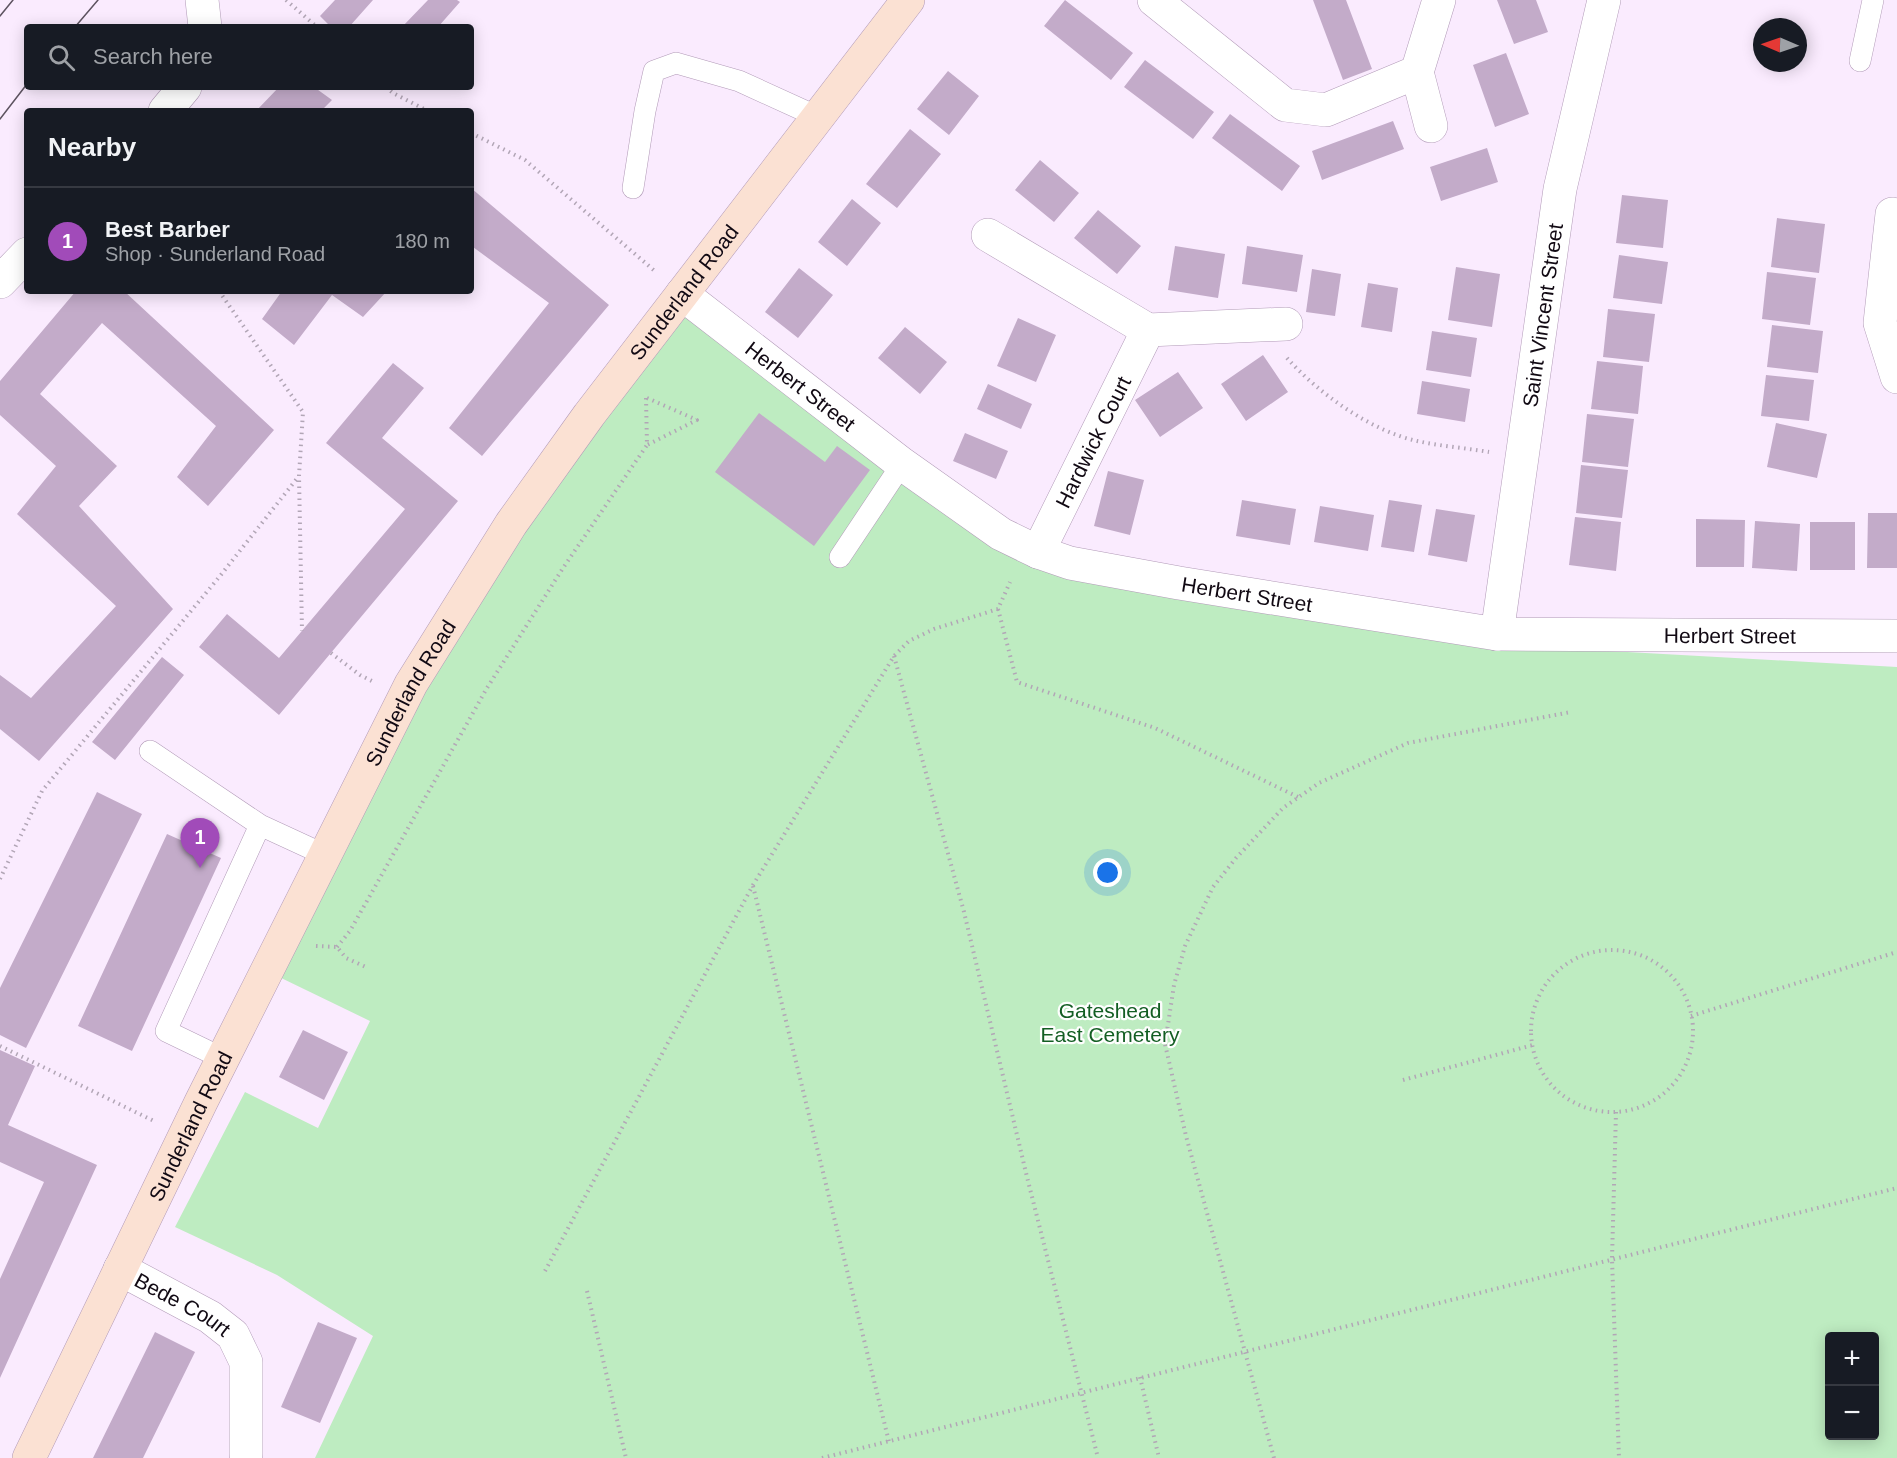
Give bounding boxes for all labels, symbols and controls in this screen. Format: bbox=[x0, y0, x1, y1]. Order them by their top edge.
north arrow bbox=[1753, 18, 1807, 72]
search box bbox=[24, 24, 474, 90]
icon: search bbox=[45, 41, 78, 74]
text: Search here bbox=[93, 44, 213, 69]
text: Nearby bbox=[48, 132, 136, 162]
text: Best Barber bbox=[105, 217, 230, 242]
street label: Sunderland Road bbox=[625, 220, 743, 364]
street label: Saint Vincent Street bbox=[1518, 222, 1567, 409]
text: 1 bbox=[62, 230, 73, 252]
text: 180 m bbox=[394, 230, 450, 252]
text: Shop · Sunderland Road bbox=[105, 243, 325, 265]
street label: Herbert Street bbox=[741, 336, 860, 435]
street label: Hardwick Court bbox=[1050, 372, 1135, 511]
street label: Herbert Street bbox=[1180, 572, 1314, 616]
street label: Sunderland Road bbox=[360, 615, 460, 770]
street label: Herbert Street bbox=[1664, 623, 1796, 647]
pin: 1 bbox=[180, 818, 220, 868]
your location bbox=[1093, 858, 1122, 887]
park label: Gateshead East Cemetery bbox=[1041, 999, 1180, 1046]
street label: Sunderland Road bbox=[144, 1047, 236, 1204]
street label: Bede Court bbox=[131, 1268, 235, 1340]
map controls bbox=[1825, 1332, 1879, 1440]
button: + bbox=[1825, 1332, 1879, 1386]
button: − bbox=[1825, 1386, 1879, 1440]

